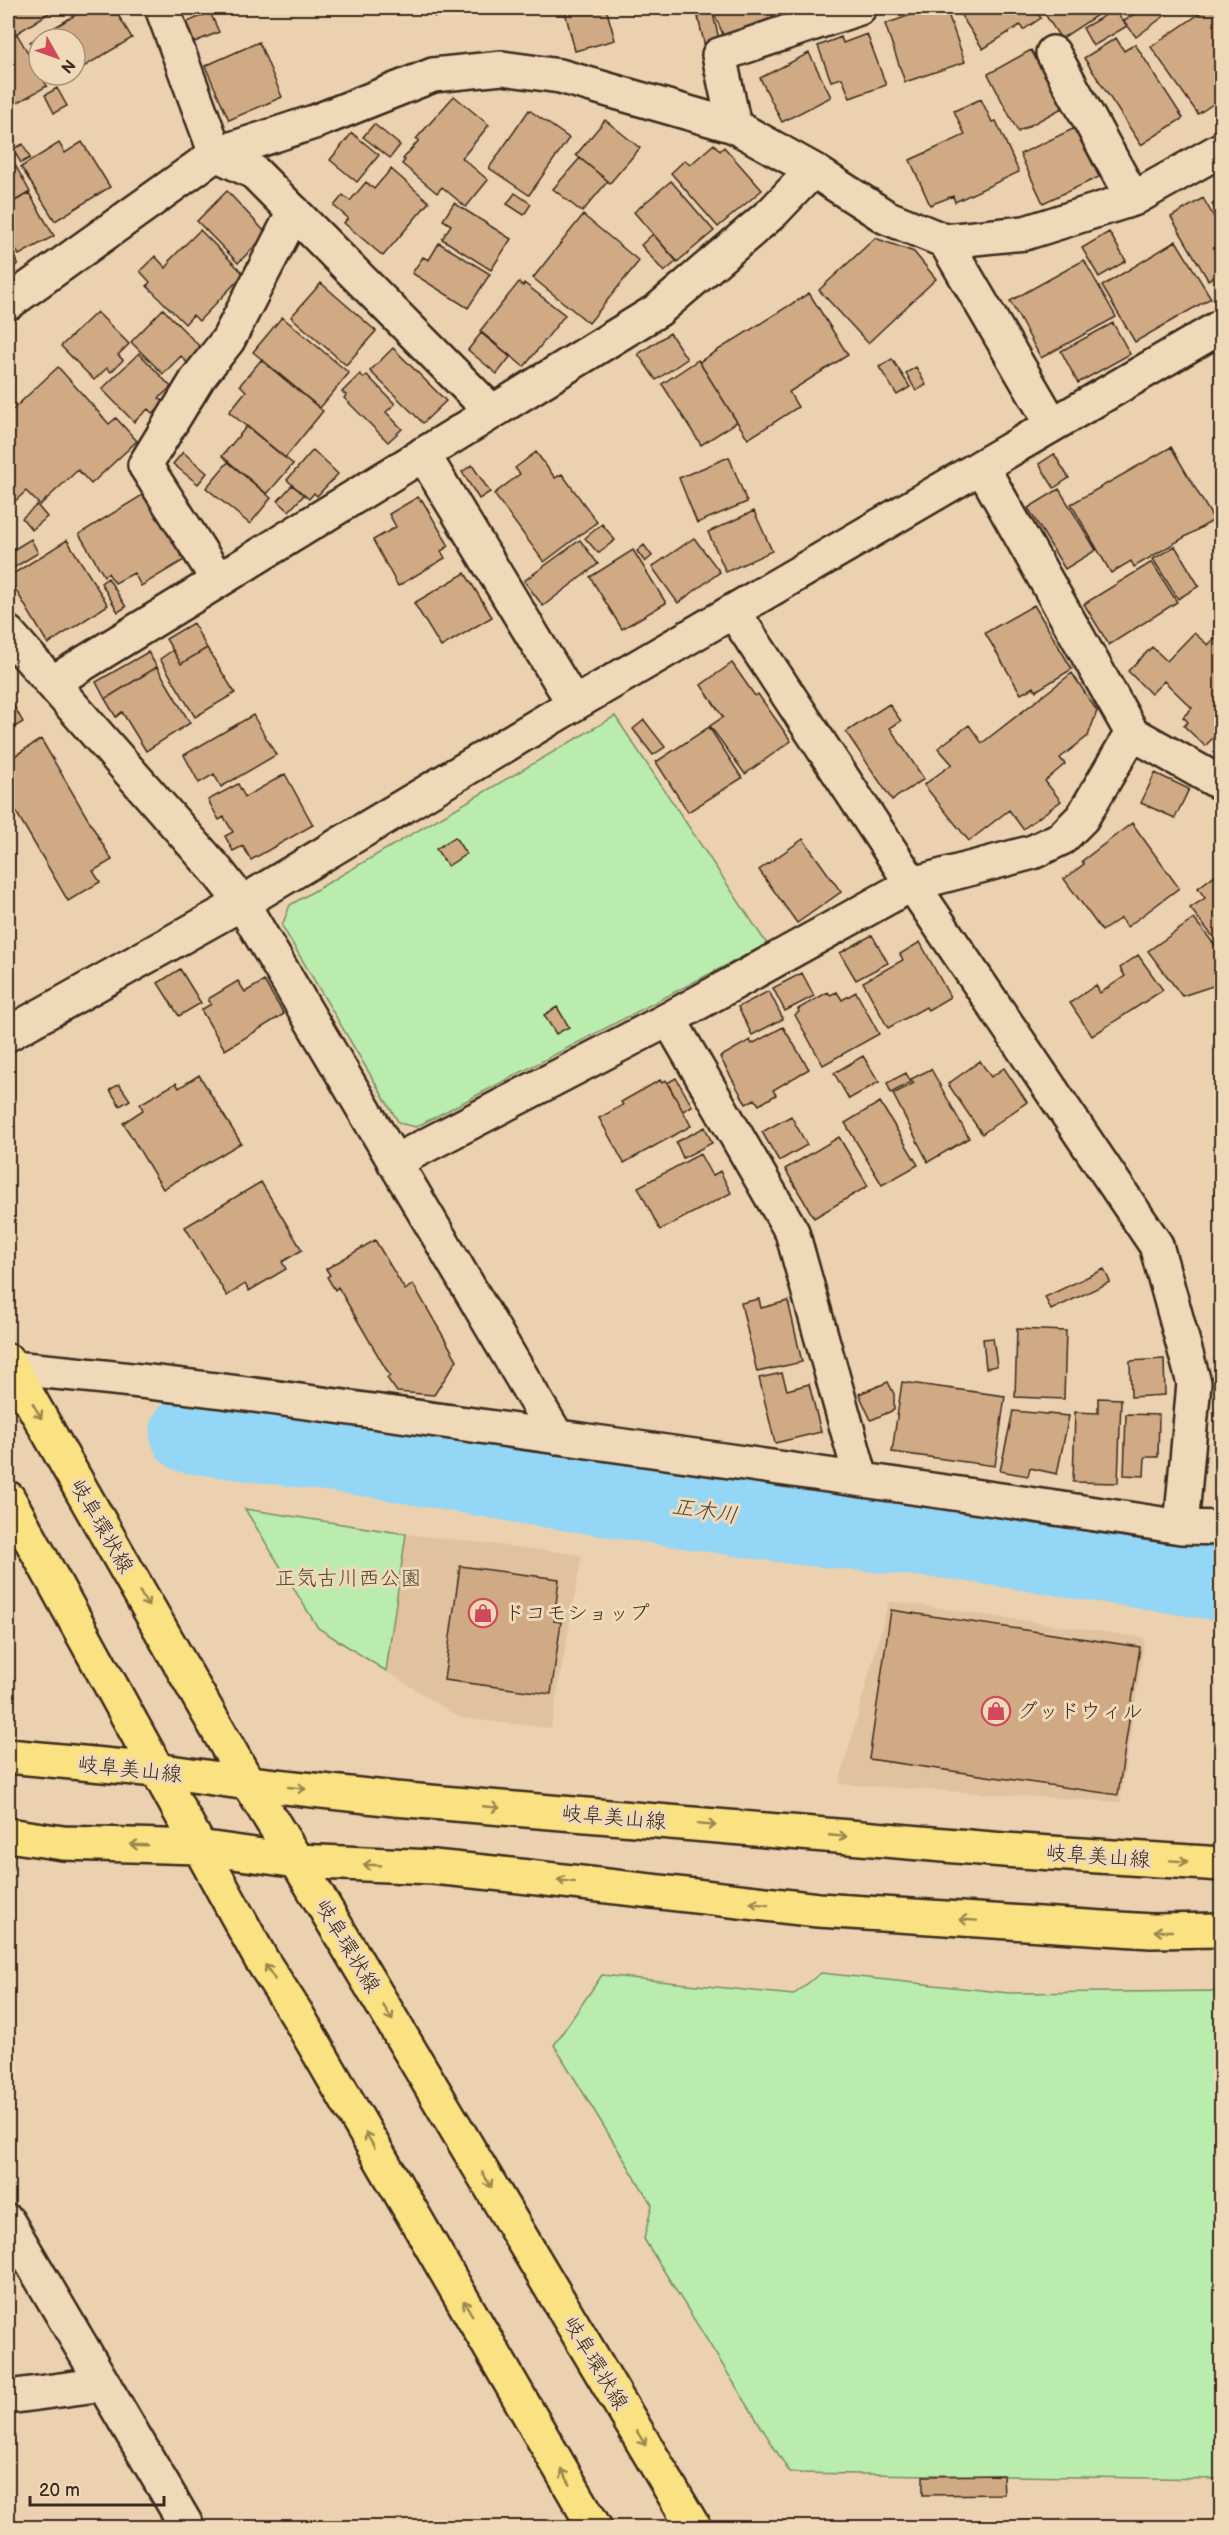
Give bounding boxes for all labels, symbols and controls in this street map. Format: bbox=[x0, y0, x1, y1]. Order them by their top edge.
north arrow bbox=[27, 27, 87, 87]
text: N bbox=[56, 55, 78, 76]
one-way arrow bbox=[31, 1403, 43, 1420]
street label: 岐阜環状線 bbox=[64, 1475, 139, 1578]
water label: 正木川 bbox=[670, 1493, 739, 1530]
park label: 正気古川西公園 bbox=[275, 1566, 422, 1591]
one-way arrow bbox=[138, 1590, 150, 1607]
shop icon: ドコモショップ bbox=[467, 1597, 499, 1629]
place label: ドコモショップ bbox=[504, 1601, 650, 1626]
shop icon: グッドウィル bbox=[980, 1695, 1012, 1727]
place label: グッドウィル bbox=[1017, 1699, 1143, 1724]
street label: 岐阜美山線 bbox=[76, 1752, 183, 1787]
one-way arrow bbox=[287, 1783, 307, 1794]
street label: 岐阜美山線 bbox=[561, 1800, 667, 1835]
one-way arrow bbox=[481, 1802, 501, 1813]
one-way arrow bbox=[696, 1820, 716, 1831]
one-way arrow bbox=[828, 1831, 848, 1842]
one-way arrow bbox=[130, 1840, 150, 1851]
street label: 岐阜美山線 bbox=[1045, 1840, 1151, 1873]
one-way arrow bbox=[1169, 1856, 1189, 1867]
one-way arrow bbox=[362, 1859, 382, 1870]
one-way arrow bbox=[556, 1875, 576, 1886]
street label: 岐阜環状線 bbox=[310, 1895, 385, 1998]
one-way arrow bbox=[750, 1898, 770, 1909]
one-way arrow bbox=[959, 1914, 979, 1925]
one-way arrow bbox=[1154, 1925, 1174, 1937]
one-way arrow bbox=[264, 1965, 276, 1981]
one-way arrow bbox=[382, 2004, 394, 2021]
one-way arrow bbox=[363, 2132, 375, 2149]
one-way arrow bbox=[482, 2171, 494, 2188]
one-way arrow bbox=[462, 2300, 474, 2317]
street label: 岐阜環状線 bbox=[558, 2312, 633, 2415]
one-way arrow bbox=[635, 2429, 647, 2446]
scale bar bbox=[30, 2469, 164, 2507]
one-way arrow bbox=[560, 2469, 572, 2486]
text: 20 m bbox=[39, 2480, 80, 2501]

